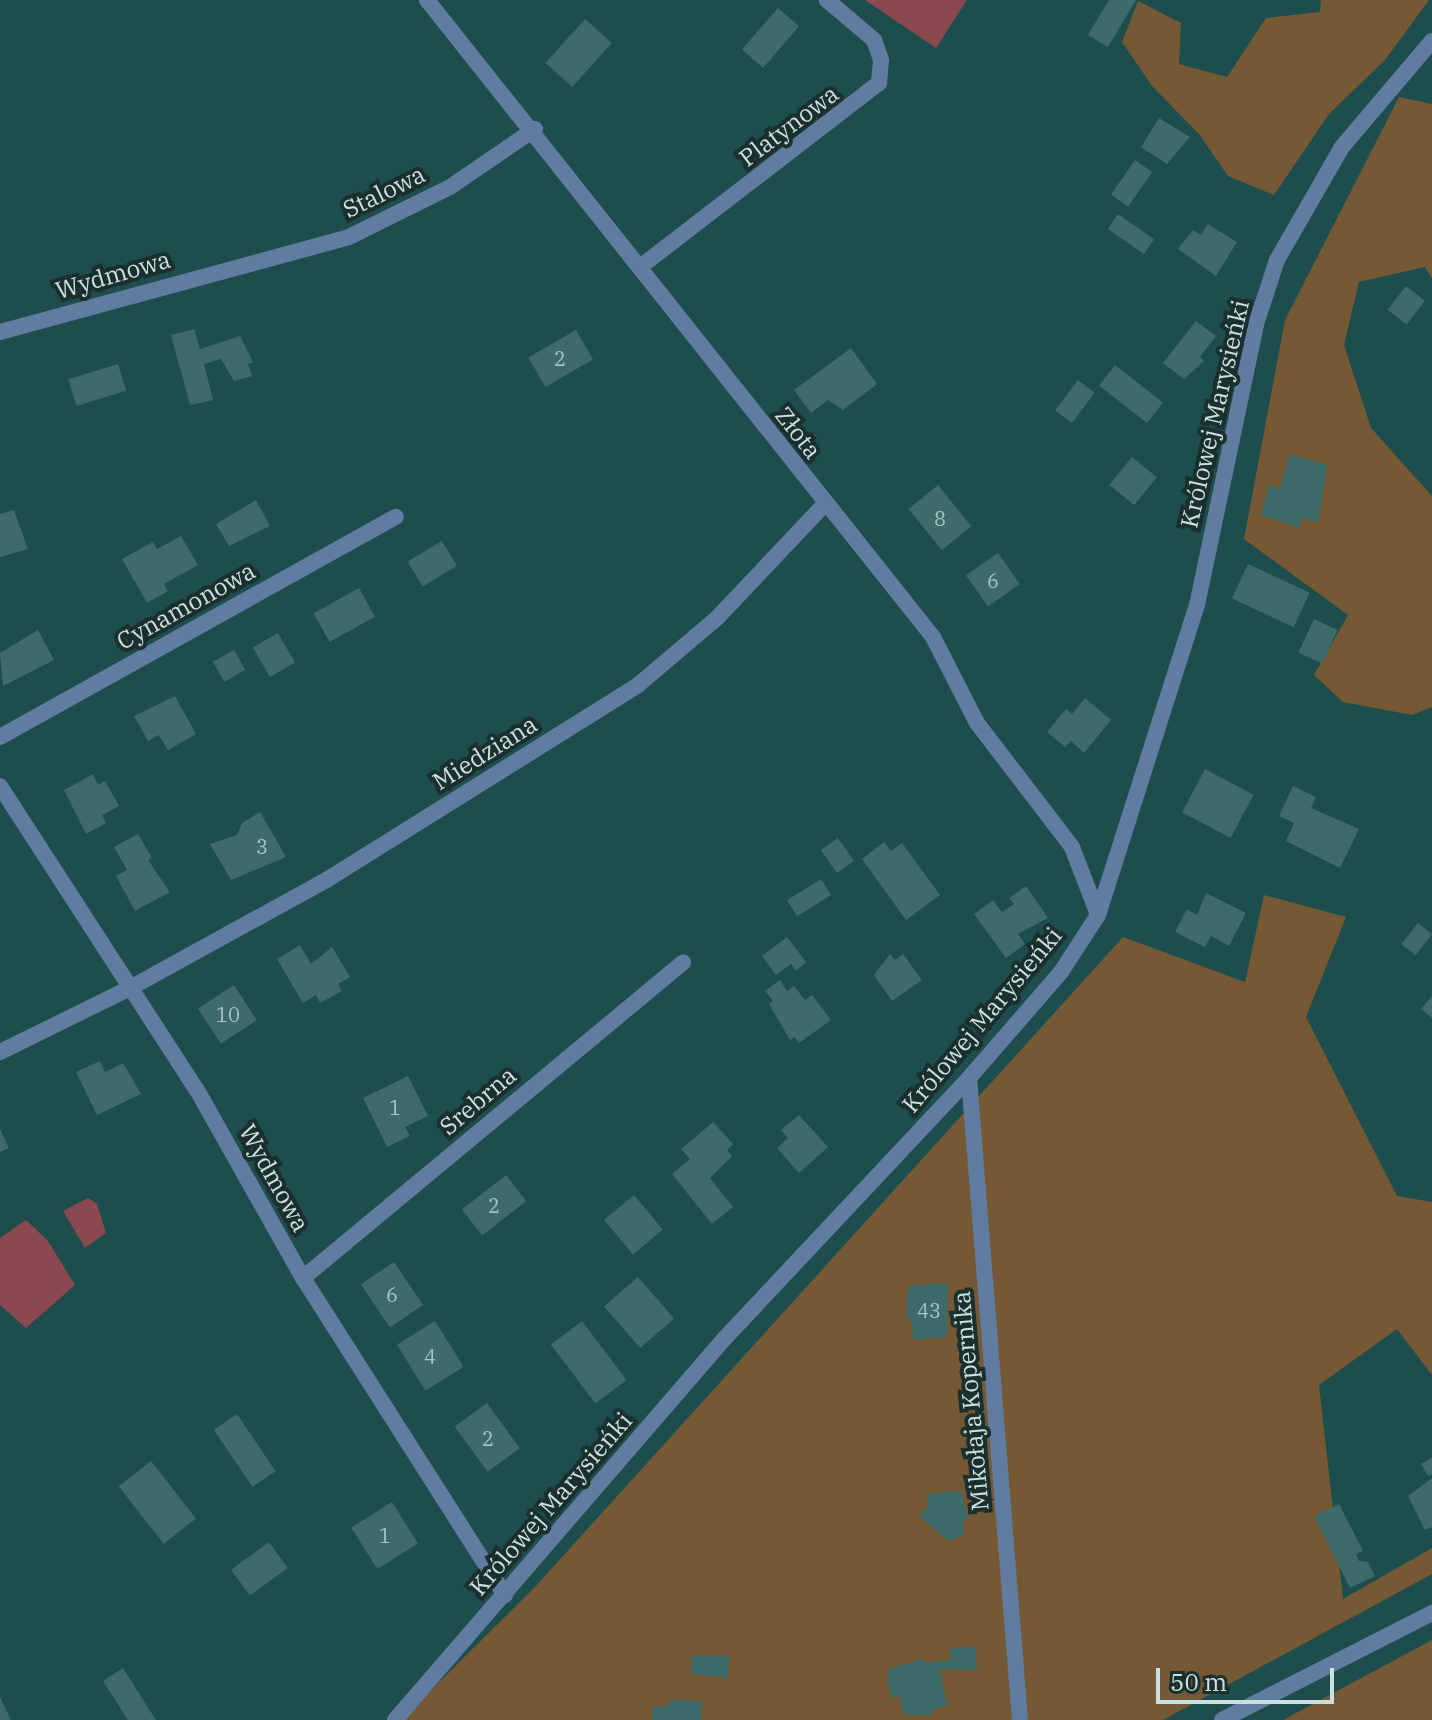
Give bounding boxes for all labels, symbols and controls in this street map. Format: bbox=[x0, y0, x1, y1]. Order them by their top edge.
street label: Platynowa bbox=[734, 79, 844, 173]
street label: Stalowa bbox=[338, 160, 430, 224]
street label: Wydmowa bbox=[52, 245, 174, 305]
street label: Królowej Marysieńki bbox=[1175, 297, 1255, 531]
house number: 2 bbox=[554, 346, 566, 370]
street label: Złota bbox=[769, 401, 827, 465]
house number: 8 bbox=[934, 506, 946, 530]
street label: Cynamonowa bbox=[112, 556, 260, 656]
house number: 6 bbox=[987, 568, 999, 592]
street label: Miedziana bbox=[428, 710, 542, 796]
house number: 3 bbox=[256, 834, 268, 858]
street label: Królowej Marysieńki bbox=[896, 922, 1068, 1118]
house number: 10 bbox=[216, 1002, 240, 1026]
street label: Srebrna bbox=[434, 1061, 522, 1141]
house number: 1 bbox=[389, 1095, 401, 1119]
street label: Wydmowa bbox=[233, 1119, 315, 1237]
house number: 2 bbox=[488, 1193, 500, 1217]
house number: 6 bbox=[386, 1282, 398, 1306]
street label: Mikołaja Kopernika bbox=[947, 1290, 995, 1512]
house number: 43 bbox=[917, 1298, 941, 1322]
house number: 4 bbox=[424, 1344, 436, 1368]
street label: Królowej Marysieńki bbox=[464, 1407, 638, 1601]
house number: 2 bbox=[482, 1426, 494, 1450]
house number: 1 bbox=[379, 1523, 391, 1547]
scale bar bbox=[1160, 1652, 1338, 1702]
text: 50 m bbox=[1170, 1666, 1227, 1698]

